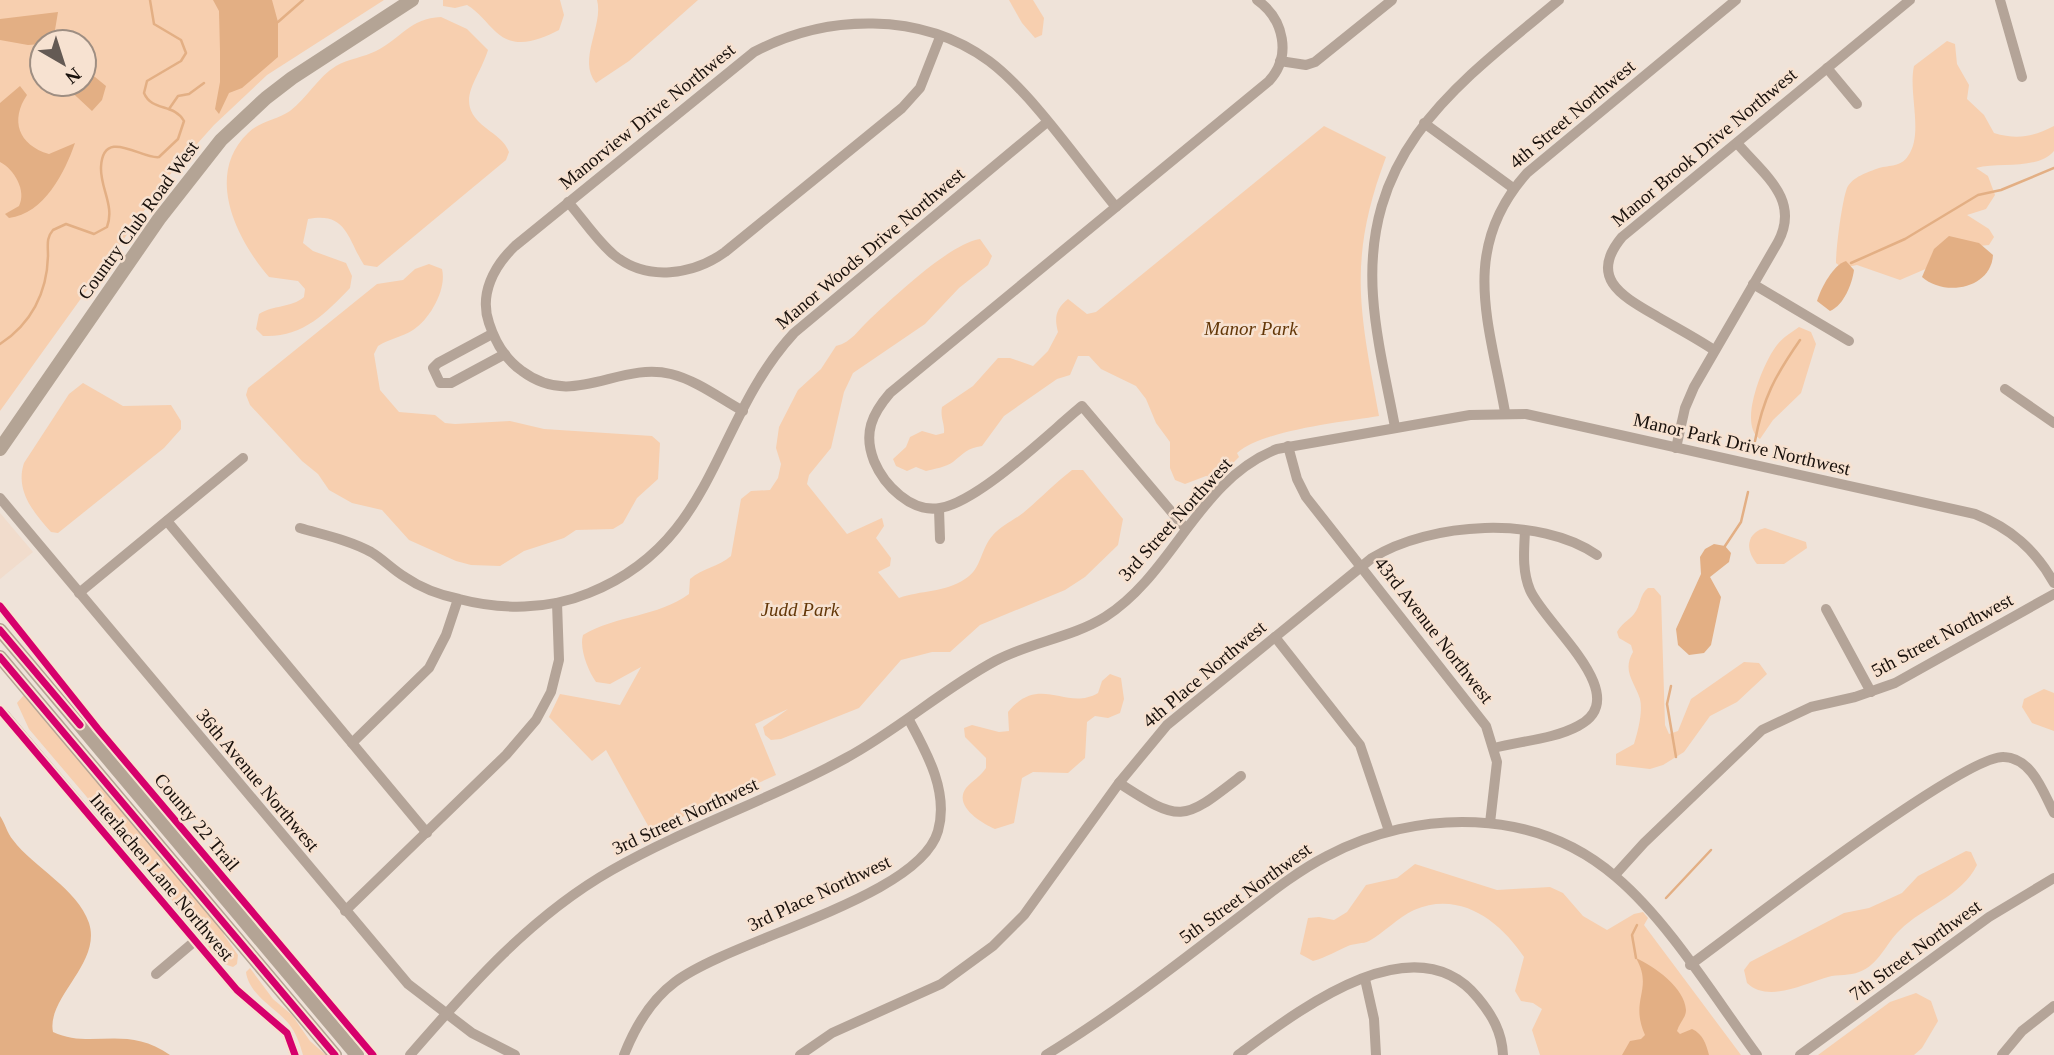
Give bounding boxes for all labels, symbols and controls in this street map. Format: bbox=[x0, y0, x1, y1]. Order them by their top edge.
north arrow bbox=[28, 28, 98, 98]
street label: Manorview Drive Northwest bbox=[555, 38, 739, 193]
street label: 4th Street Northwest bbox=[1505, 55, 1640, 173]
text: N bbox=[61, 63, 85, 88]
street label: Manor Brook Drive Northwest bbox=[1607, 63, 1801, 231]
street label: Country Club Road West bbox=[73, 136, 203, 303]
street label: Manor Woods Drive Northwest bbox=[772, 163, 969, 333]
park label: Manor Park bbox=[1203, 318, 1298, 339]
street label: Manor Park Drive Northwest bbox=[1631, 409, 1853, 479]
street label: 3rd Street Northwest bbox=[1114, 453, 1236, 585]
street label: 43rd Avenue Northwest bbox=[1370, 553, 1498, 708]
street label: 5th Street Northwest bbox=[1868, 588, 2017, 681]
park label: Judd Park bbox=[761, 599, 840, 620]
street label: 4th Place Northwest bbox=[1138, 616, 1270, 732]
street label: 36th Avenue Northwest bbox=[192, 705, 324, 856]
street label: County 22 Trail bbox=[150, 769, 244, 875]
street label: 3rd Street Northwest bbox=[609, 773, 762, 859]
street label: Interlachen Lane Northwest bbox=[86, 789, 239, 966]
street label: 5th Street Northwest bbox=[1175, 838, 1315, 948]
street label: 3rd Place Northwest bbox=[744, 850, 894, 935]
street label: 7th Street Northwest bbox=[1845, 895, 1985, 1005]

